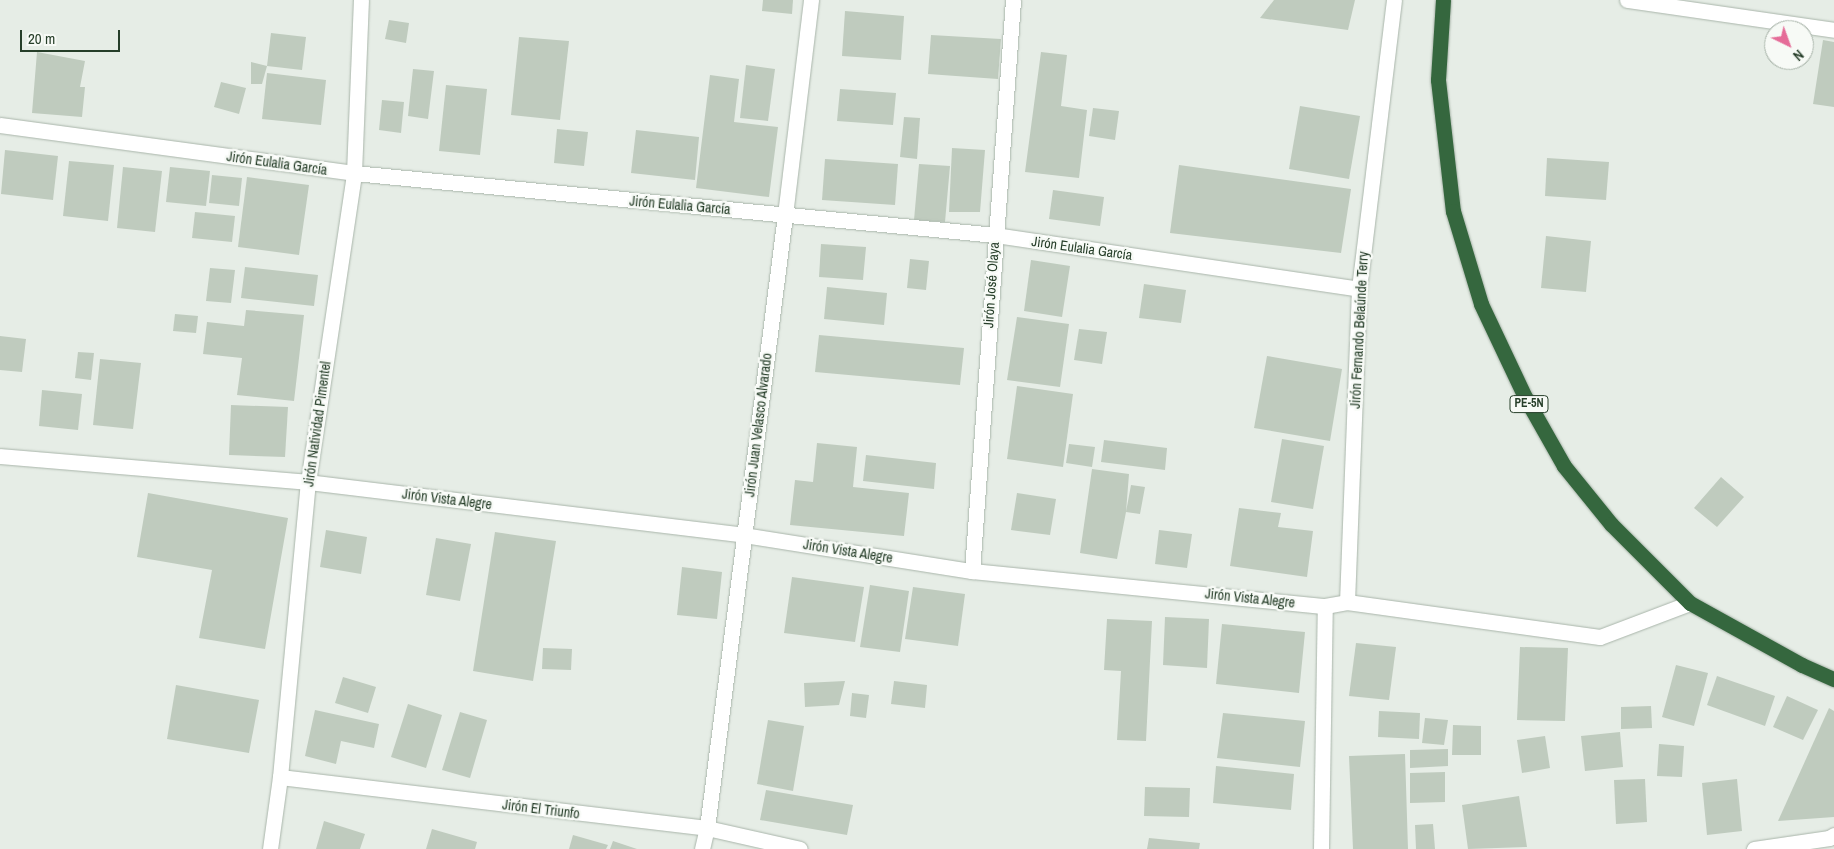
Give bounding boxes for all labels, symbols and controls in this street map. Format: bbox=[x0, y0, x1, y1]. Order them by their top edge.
scale bar bbox=[22, 20, 122, 52]
north arrow bbox=[1764, 20, 1814, 70]
text: 20 m bbox=[28, 28, 55, 49]
text: N bbox=[1789, 46, 1807, 65]
street label: Jirón Eulalia García bbox=[226, 148, 328, 178]
street label: Jirón Eulalia García bbox=[629, 192, 731, 218]
street label: Jirón Eulalia García bbox=[1031, 233, 1133, 263]
street label: Jirón José Olaya bbox=[980, 241, 1002, 329]
street label: Jirón Fernando Belaúnde Terry bbox=[1346, 251, 1372, 409]
street label: Jirón Juan Velasco Alvarado bbox=[741, 352, 775, 498]
street label: Jirón Natividad Pimentel bbox=[300, 360, 334, 488]
road number: PE-5N bbox=[1509, 394, 1549, 414]
street label: Jirón Vista Alegre bbox=[401, 485, 493, 513]
street label: Jirón Vista Alegre bbox=[802, 536, 894, 566]
street label: Jirón Vista Alegre bbox=[1204, 585, 1296, 611]
street label: Jirón El Triunfo bbox=[501, 796, 581, 822]

